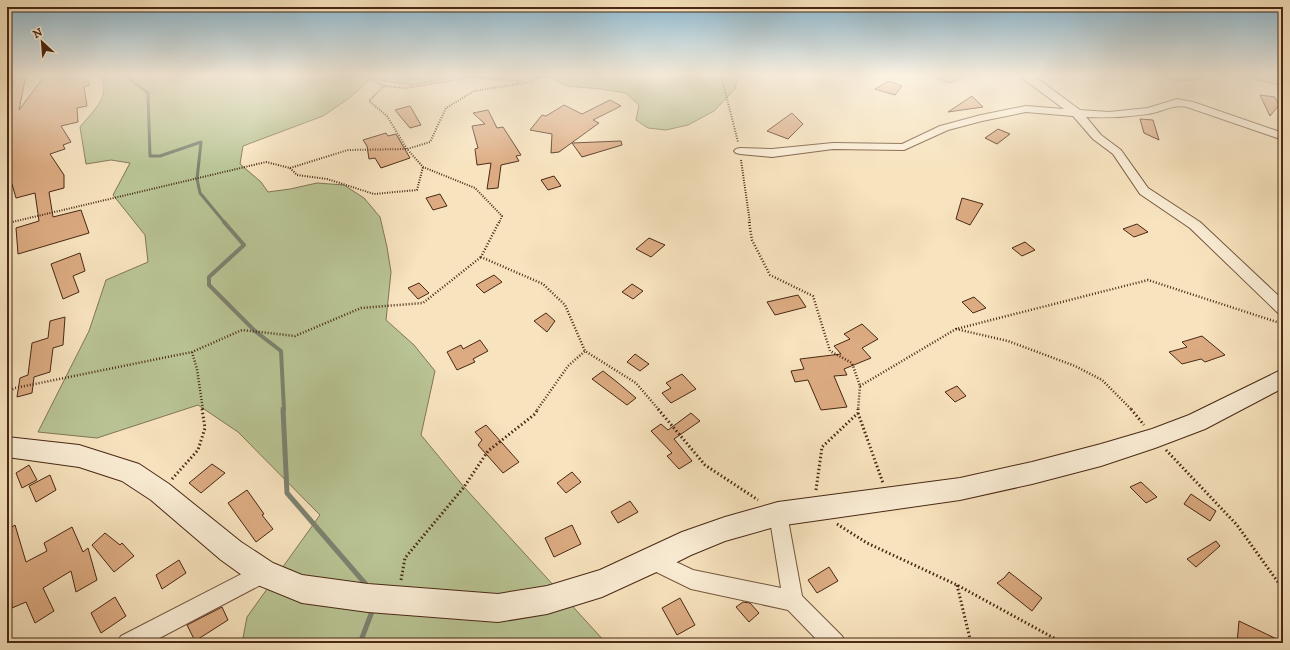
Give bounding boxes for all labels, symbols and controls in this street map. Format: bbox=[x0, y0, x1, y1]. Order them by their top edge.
north arrow bbox=[22, 22, 62, 62]
text: N bbox=[31, 26, 45, 42]

